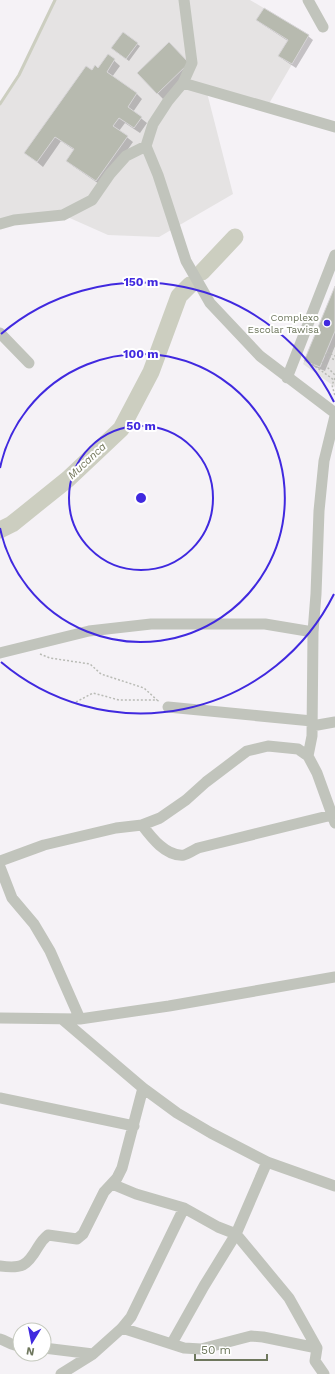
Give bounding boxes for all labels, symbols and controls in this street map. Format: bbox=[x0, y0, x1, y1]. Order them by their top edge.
text: 150 m bbox=[124, 275, 158, 289]
place label: Complexo Escolar Tawisa bbox=[248, 312, 319, 335]
marker: Complexo Escolar Tawisa bbox=[322, 318, 332, 328]
text: 100 m bbox=[123, 347, 159, 361]
text: 50 m bbox=[126, 419, 156, 433]
water label: Mucanca bbox=[65, 440, 109, 482]
centre of rings bbox=[134, 491, 148, 505]
north arrow bbox=[12, 1322, 52, 1362]
scale bar bbox=[195, 1336, 267, 1362]
text: 50 m bbox=[201, 1343, 231, 1357]
text: N bbox=[25, 1344, 35, 1358]

